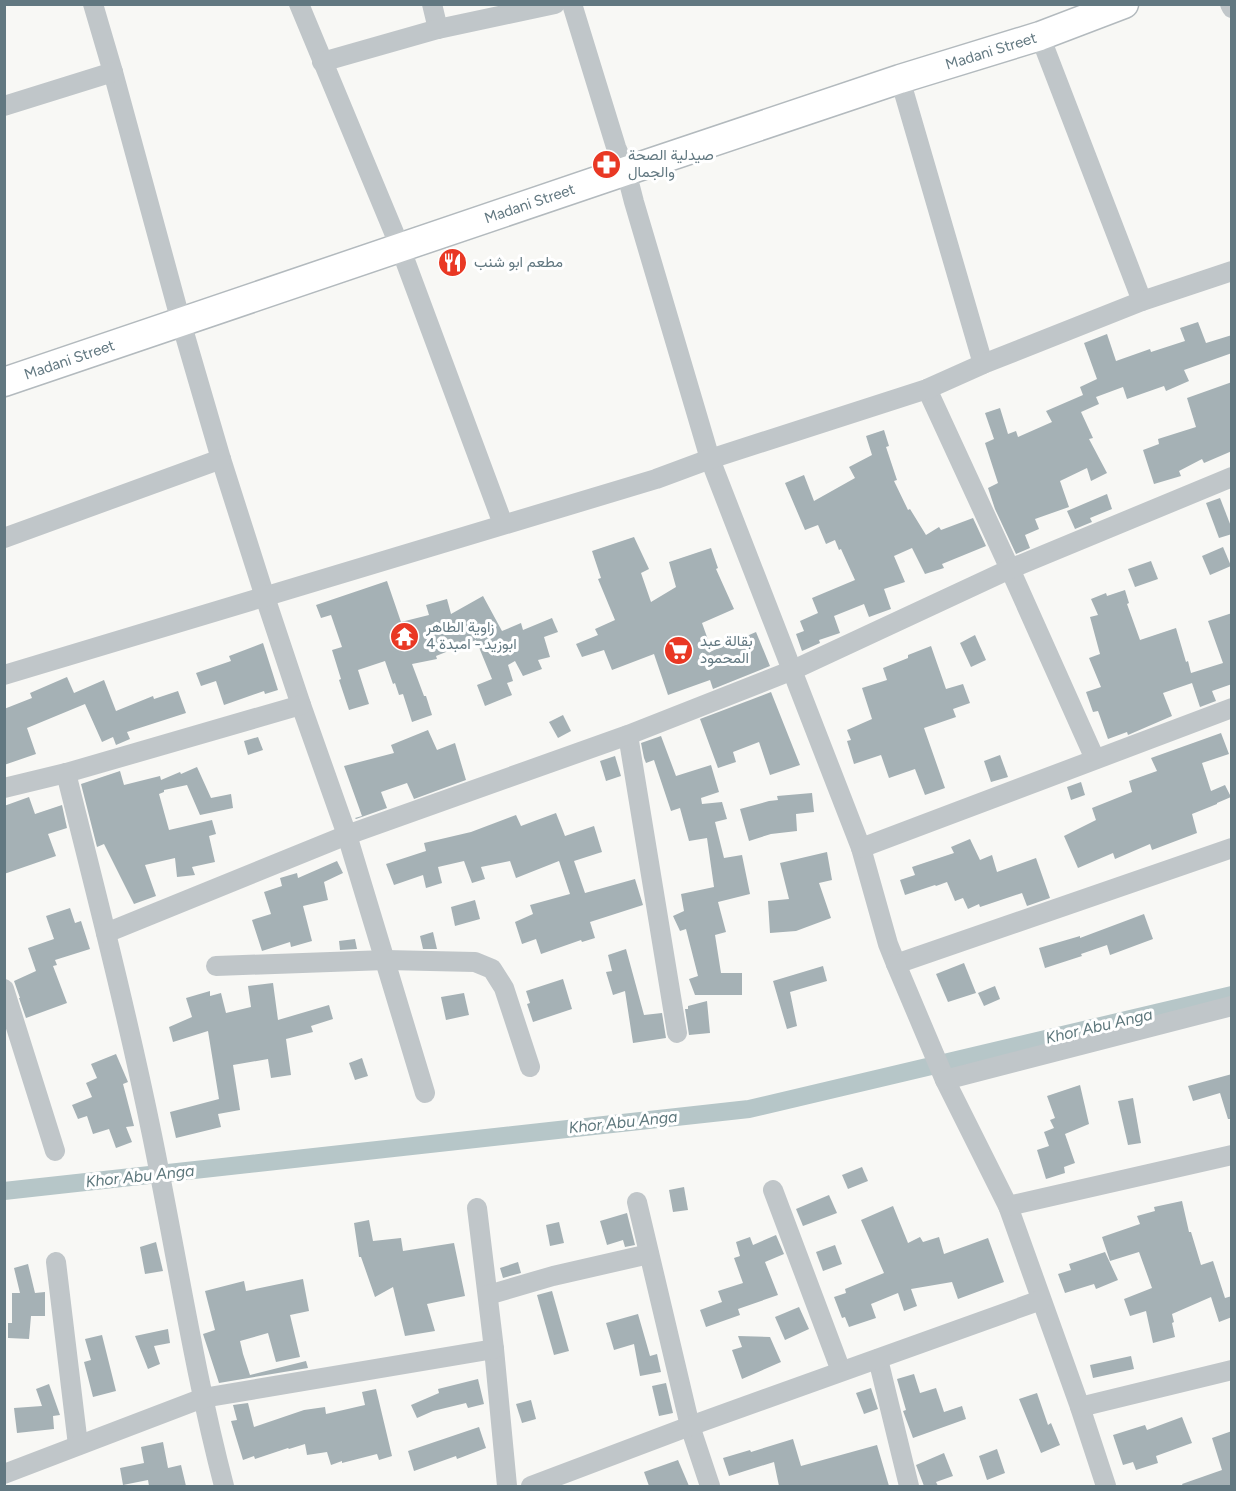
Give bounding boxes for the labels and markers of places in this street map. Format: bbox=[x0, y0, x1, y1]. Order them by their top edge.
place label: صيدلية الصحة والجمال bbox=[628, 146, 714, 181]
pharmacy icon: صيدلية الصحة والجمال bbox=[591, 148, 623, 180]
restaurant icon: مطعم ابو شنب bbox=[437, 246, 469, 278]
place label: مطعم ابو شنب bbox=[474, 253, 563, 272]
place label: زاوية الطاهر ابوزيد - امبدة 4 bbox=[425, 618, 517, 653]
temple icon: زاوية الطاهر ابوزيد - امبدة 4 bbox=[389, 620, 421, 652]
place label: بقالة عبد المحمود bbox=[700, 632, 753, 667]
supermarket icon: بقالة عبد المحمود bbox=[663, 634, 695, 666]

